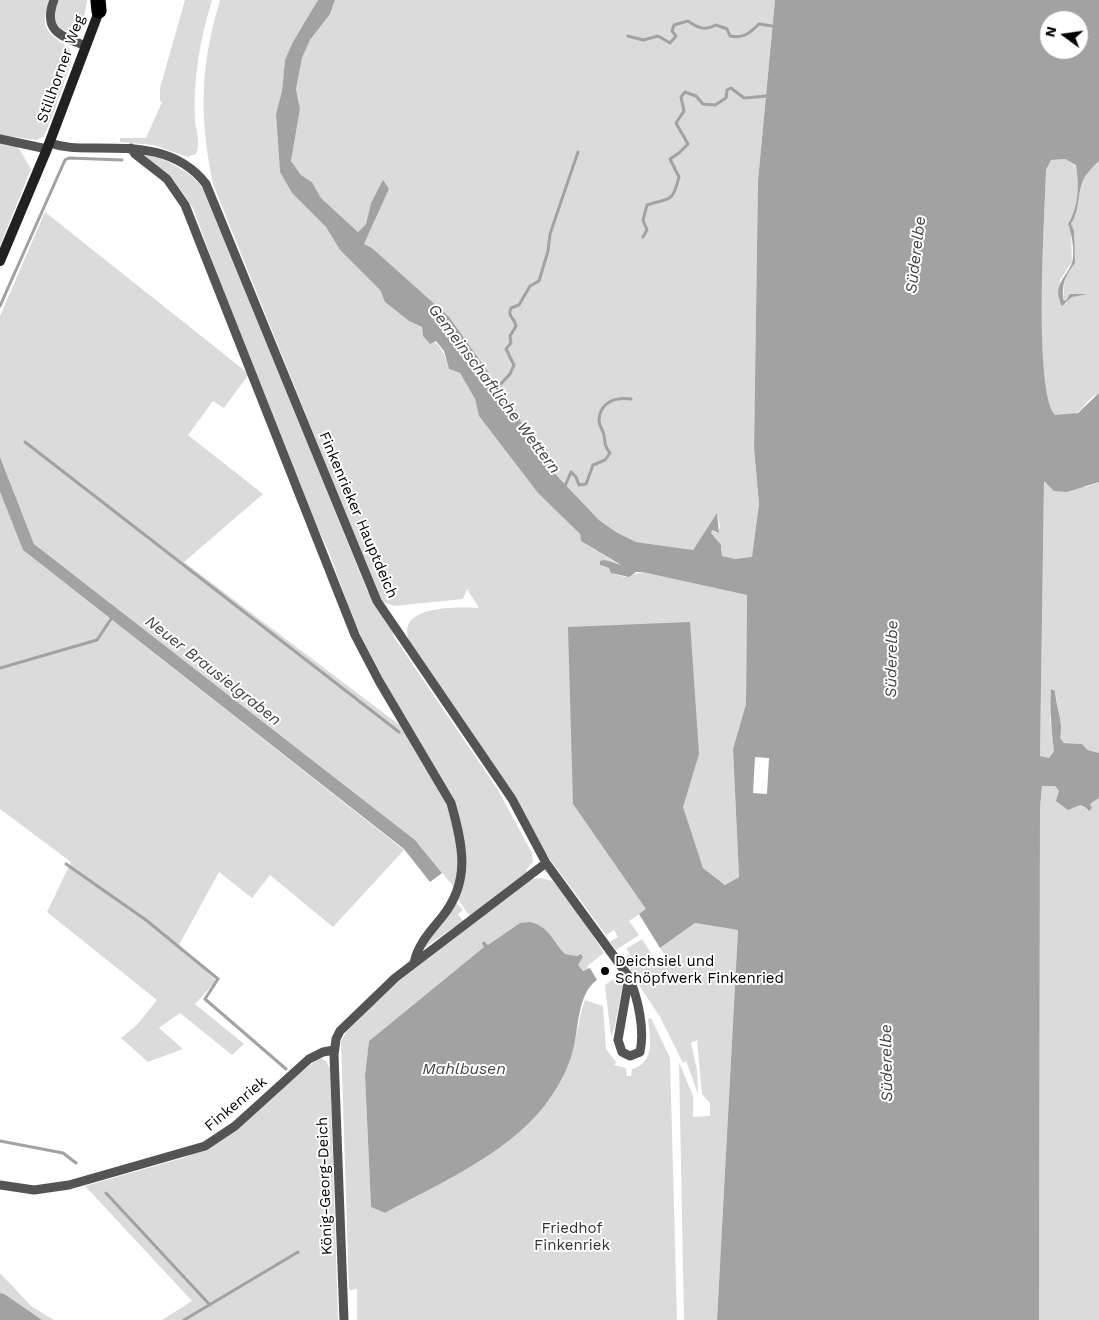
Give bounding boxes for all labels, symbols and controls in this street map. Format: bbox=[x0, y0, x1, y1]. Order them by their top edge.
north arrow bbox=[1039, 10, 1089, 60]
street label: Stillhorner Weg bbox=[33, 13, 89, 125]
text: N bbox=[1041, 25, 1059, 39]
water label: Süderelbe bbox=[902, 215, 930, 295]
water label: Gemeinschaftliche Wettern bbox=[424, 300, 564, 478]
street label: Finkenrieker Hauptdeich bbox=[315, 429, 401, 601]
water label: Neuer Brausielgraben bbox=[141, 612, 285, 730]
water label: Süderelbe bbox=[882, 620, 902, 698]
place label: Deichsiel und Schöpfwerk Finkenried bbox=[615, 953, 784, 988]
marker: Deichsiel und Schöpfwerk Finkenried bbox=[599, 965, 611, 977]
water label: Süderelbe bbox=[877, 1024, 897, 1102]
water label: Mahlbusen bbox=[422, 1059, 506, 1079]
street label: Finkenriek bbox=[201, 1073, 271, 1135]
street label: König-Georg-Deich bbox=[314, 1117, 336, 1255]
park label: Friedhof Finkenriek bbox=[534, 1220, 610, 1255]

